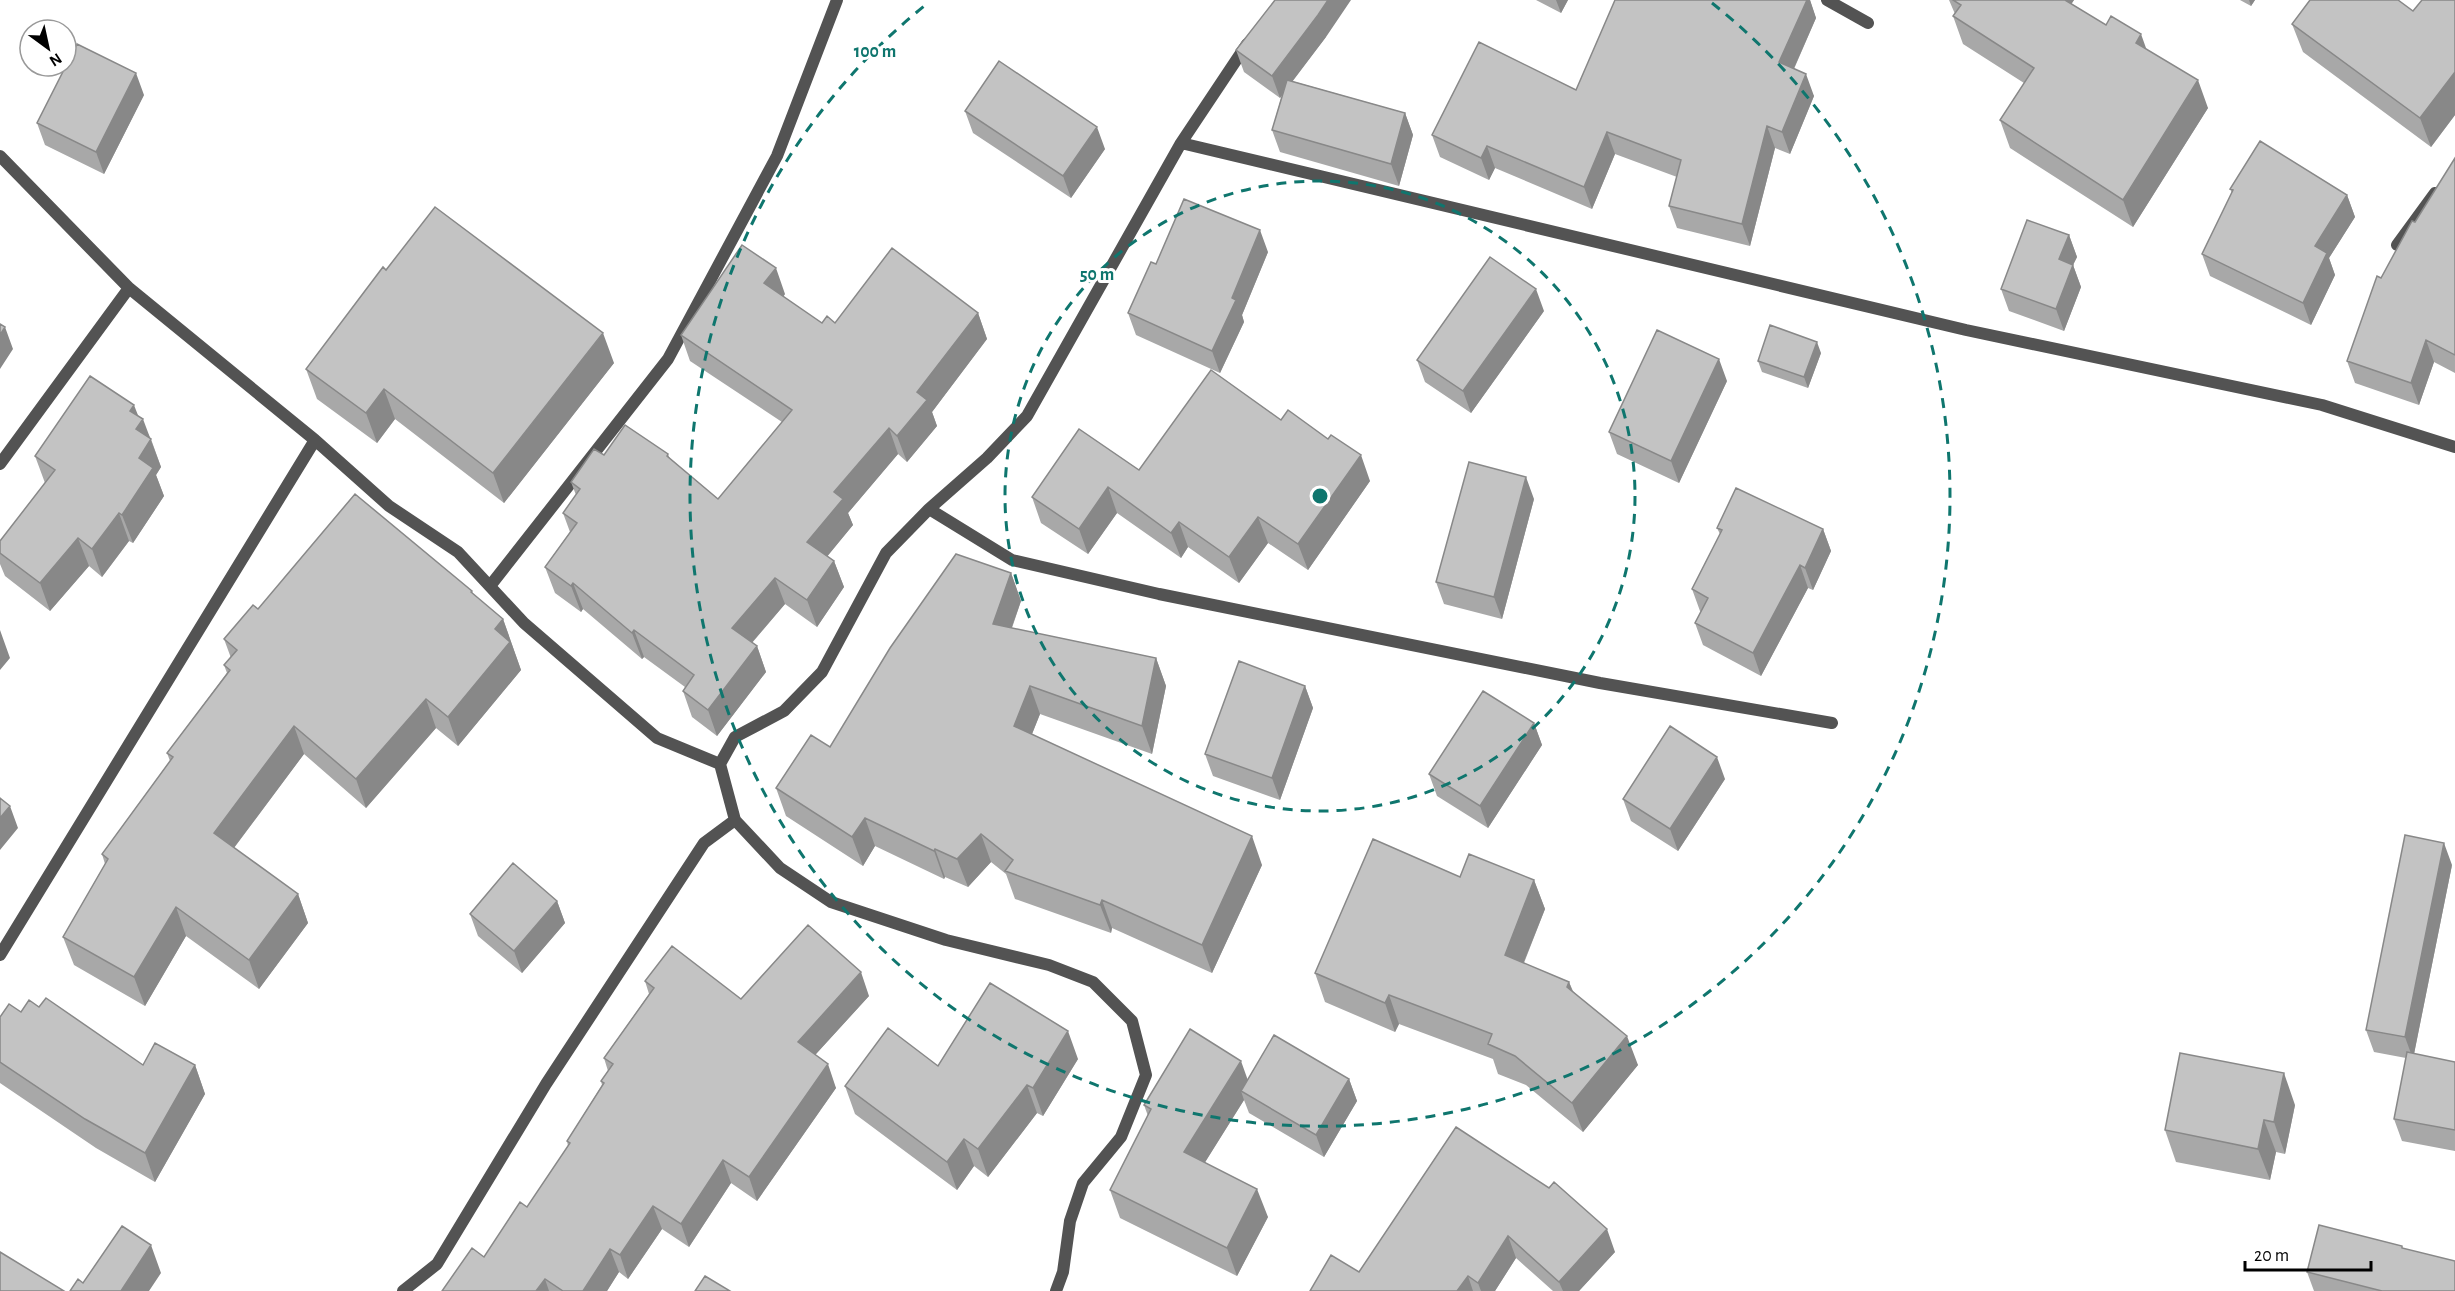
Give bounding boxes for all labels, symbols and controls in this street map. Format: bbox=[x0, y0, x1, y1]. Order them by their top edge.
north arrow bbox=[18, 18, 78, 78]
text: 100 m bbox=[854, 43, 896, 61]
text: N bbox=[47, 50, 65, 69]
text: 50 m bbox=[1080, 266, 1114, 284]
centre of rings bbox=[1310, 486, 1330, 506]
scale bar bbox=[2245, 1234, 2371, 1272]
text: 20 m bbox=[2254, 1247, 2289, 1265]

